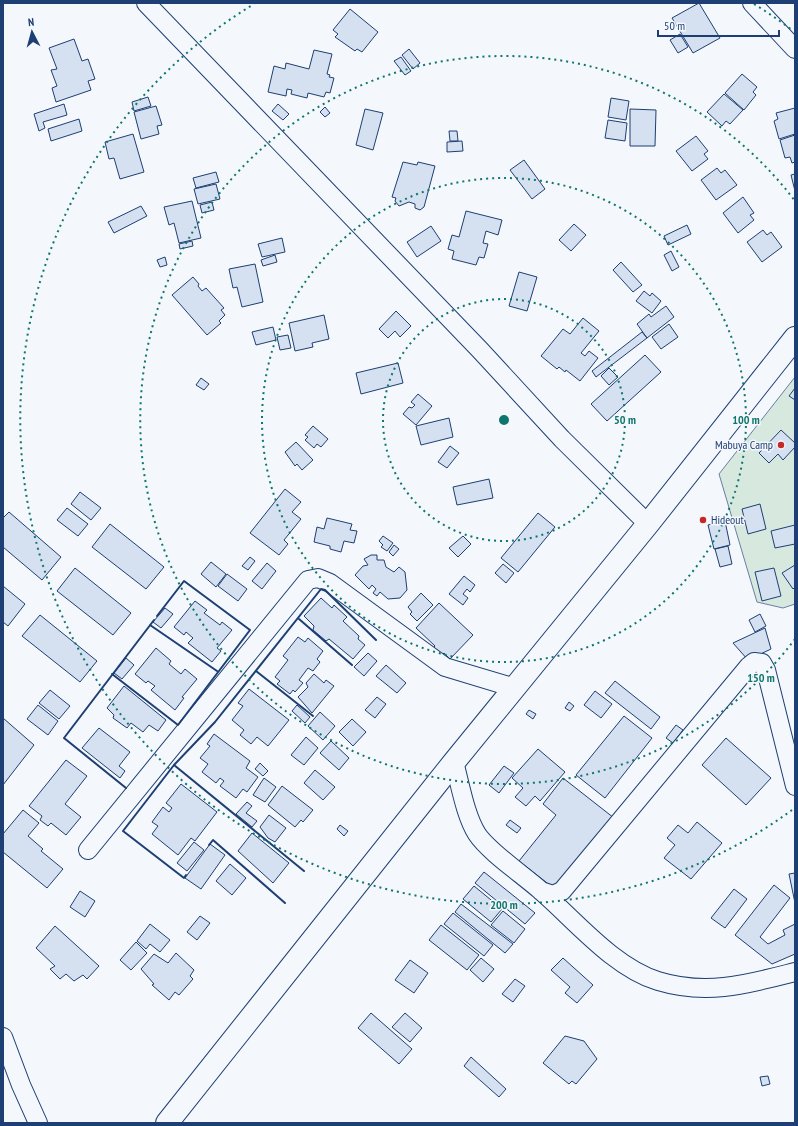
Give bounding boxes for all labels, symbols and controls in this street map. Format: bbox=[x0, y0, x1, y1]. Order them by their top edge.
north arrow bbox=[12, 12, 52, 52]
scale bar bbox=[658, 12, 779, 38]
text: N bbox=[27, 15, 35, 29]
text: 50 m bbox=[664, 18, 685, 33]
text: 50 m bbox=[614, 412, 636, 427]
text: 100 m bbox=[732, 412, 760, 427]
centre of rings bbox=[497, 413, 511, 427]
place label: Mabuya Camp bbox=[715, 437, 773, 452]
marker: Mabuya Camp bbox=[776, 440, 786, 450]
place label: Hideout bbox=[711, 512, 744, 527]
marker: Hideout bbox=[698, 515, 708, 525]
text: 150 m bbox=[747, 670, 775, 685]
text: 200 m bbox=[490, 897, 518, 912]

